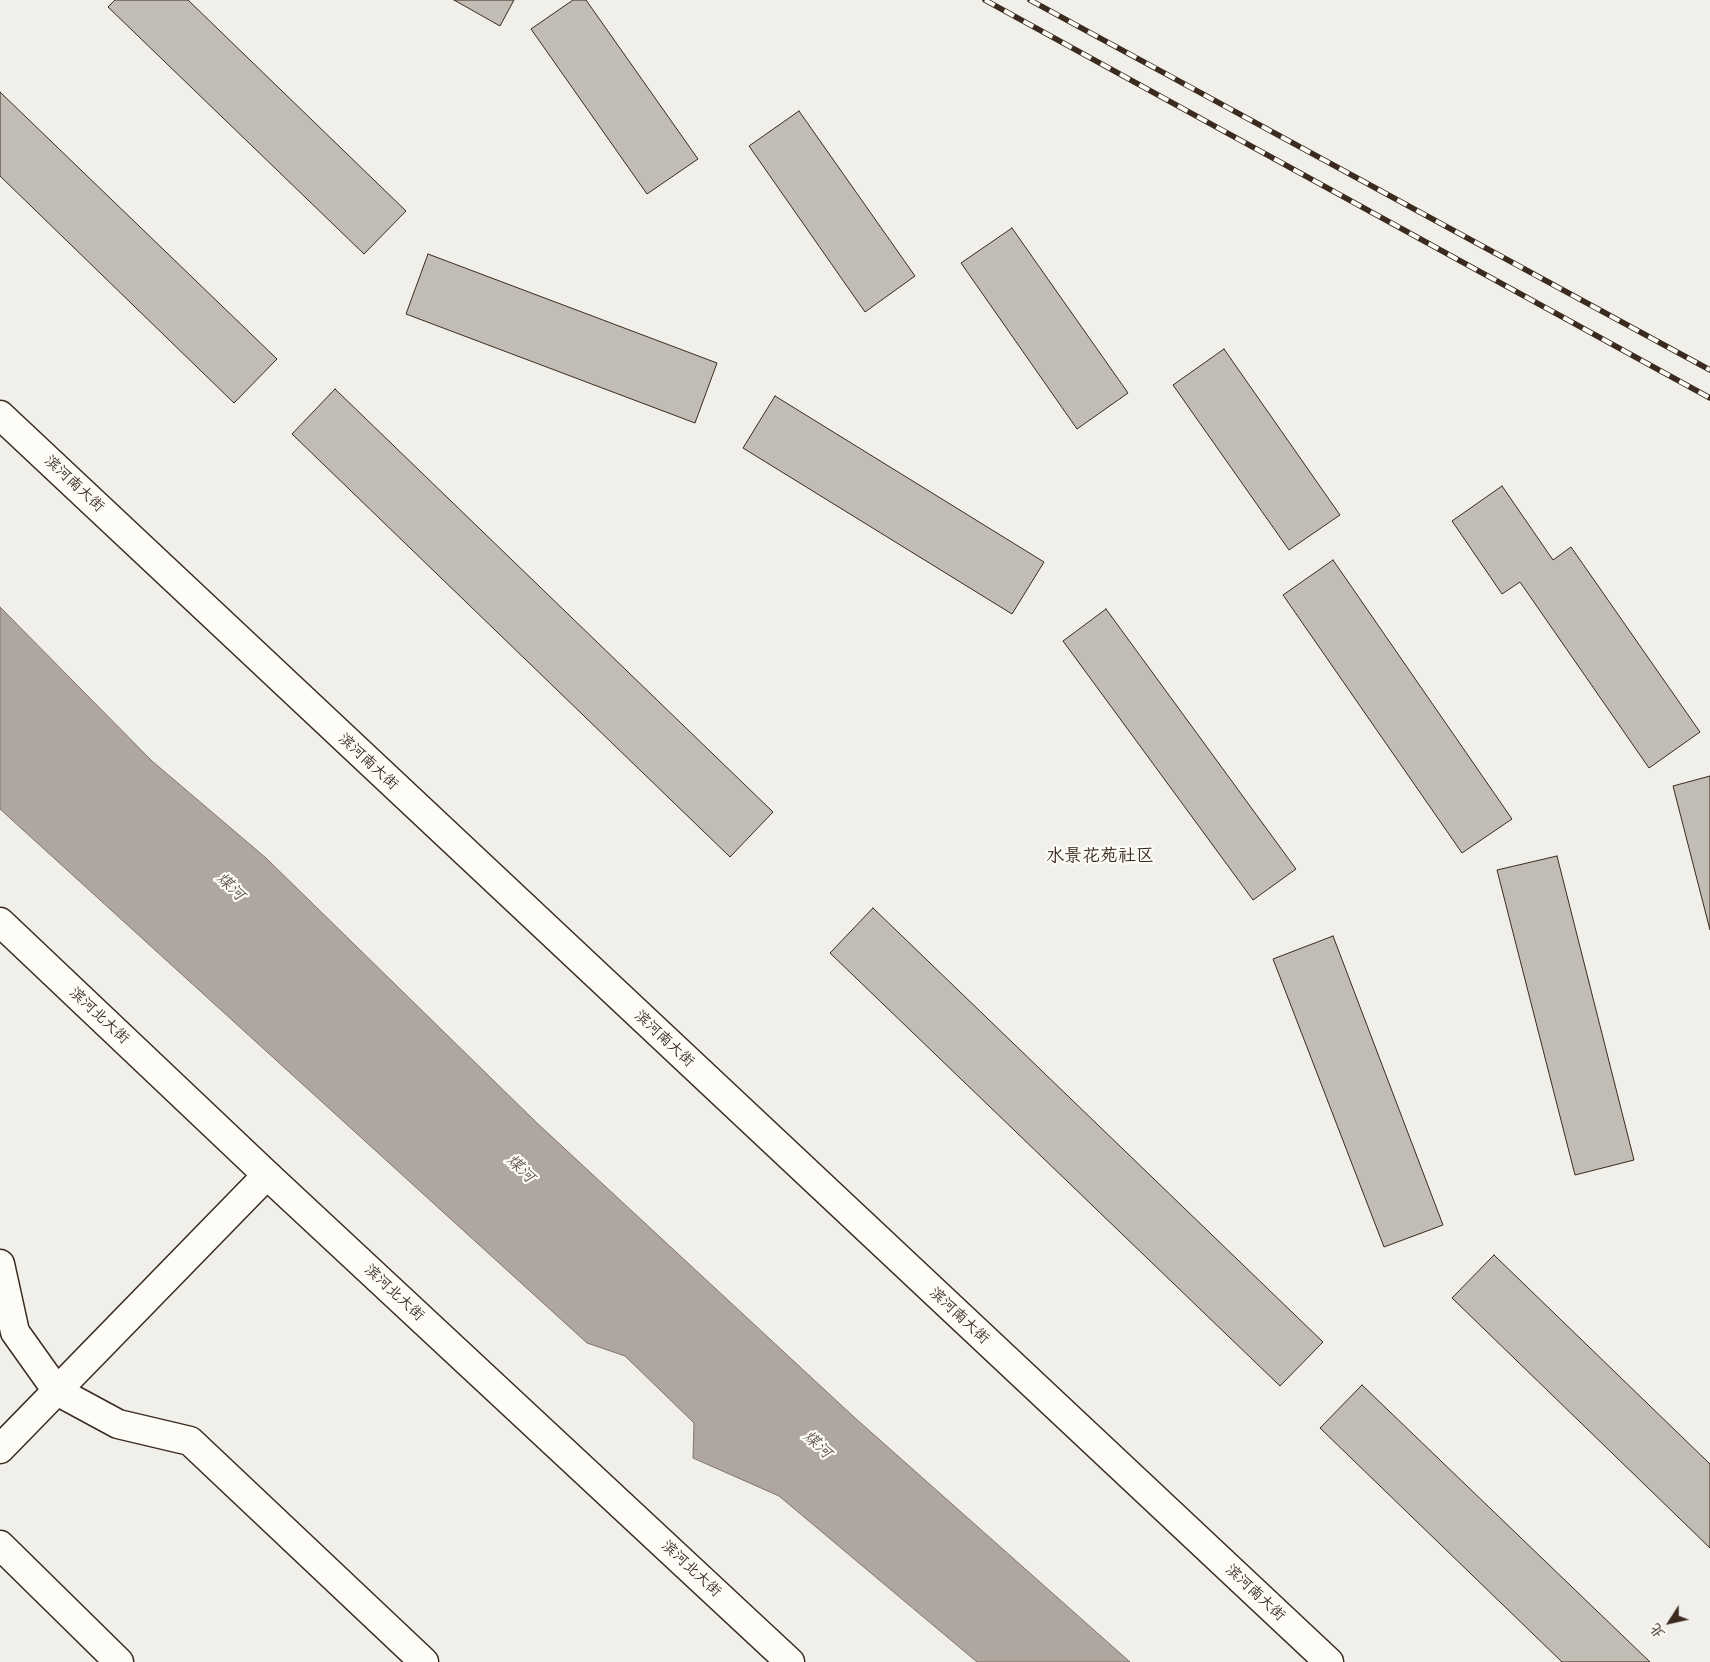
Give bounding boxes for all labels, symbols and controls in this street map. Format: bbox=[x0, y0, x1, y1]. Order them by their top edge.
street label: 滨河南大街 bbox=[40, 452, 108, 516]
street label: 滨河南大街 bbox=[334, 730, 402, 794]
district label: 水景花苑社区 bbox=[1046, 845, 1154, 867]
water label: 煤河 bbox=[212, 869, 248, 905]
street label: 滨河北大街 bbox=[65, 984, 133, 1048]
street label: 滨河南大街 bbox=[630, 1007, 698, 1071]
water label: 煤河 bbox=[502, 1151, 538, 1187]
street label: 滨河北大街 bbox=[360, 1261, 428, 1325]
street label: 滨河南大街 bbox=[925, 1284, 993, 1348]
water label: 煤河 bbox=[799, 1427, 835, 1463]
street label: 滨河北大街 bbox=[657, 1537, 725, 1601]
street label: 滨河南大街 bbox=[1221, 1561, 1289, 1625]
north arrow bbox=[1645, 1597, 1695, 1647]
text: 北 bbox=[1646, 1620, 1668, 1641]

